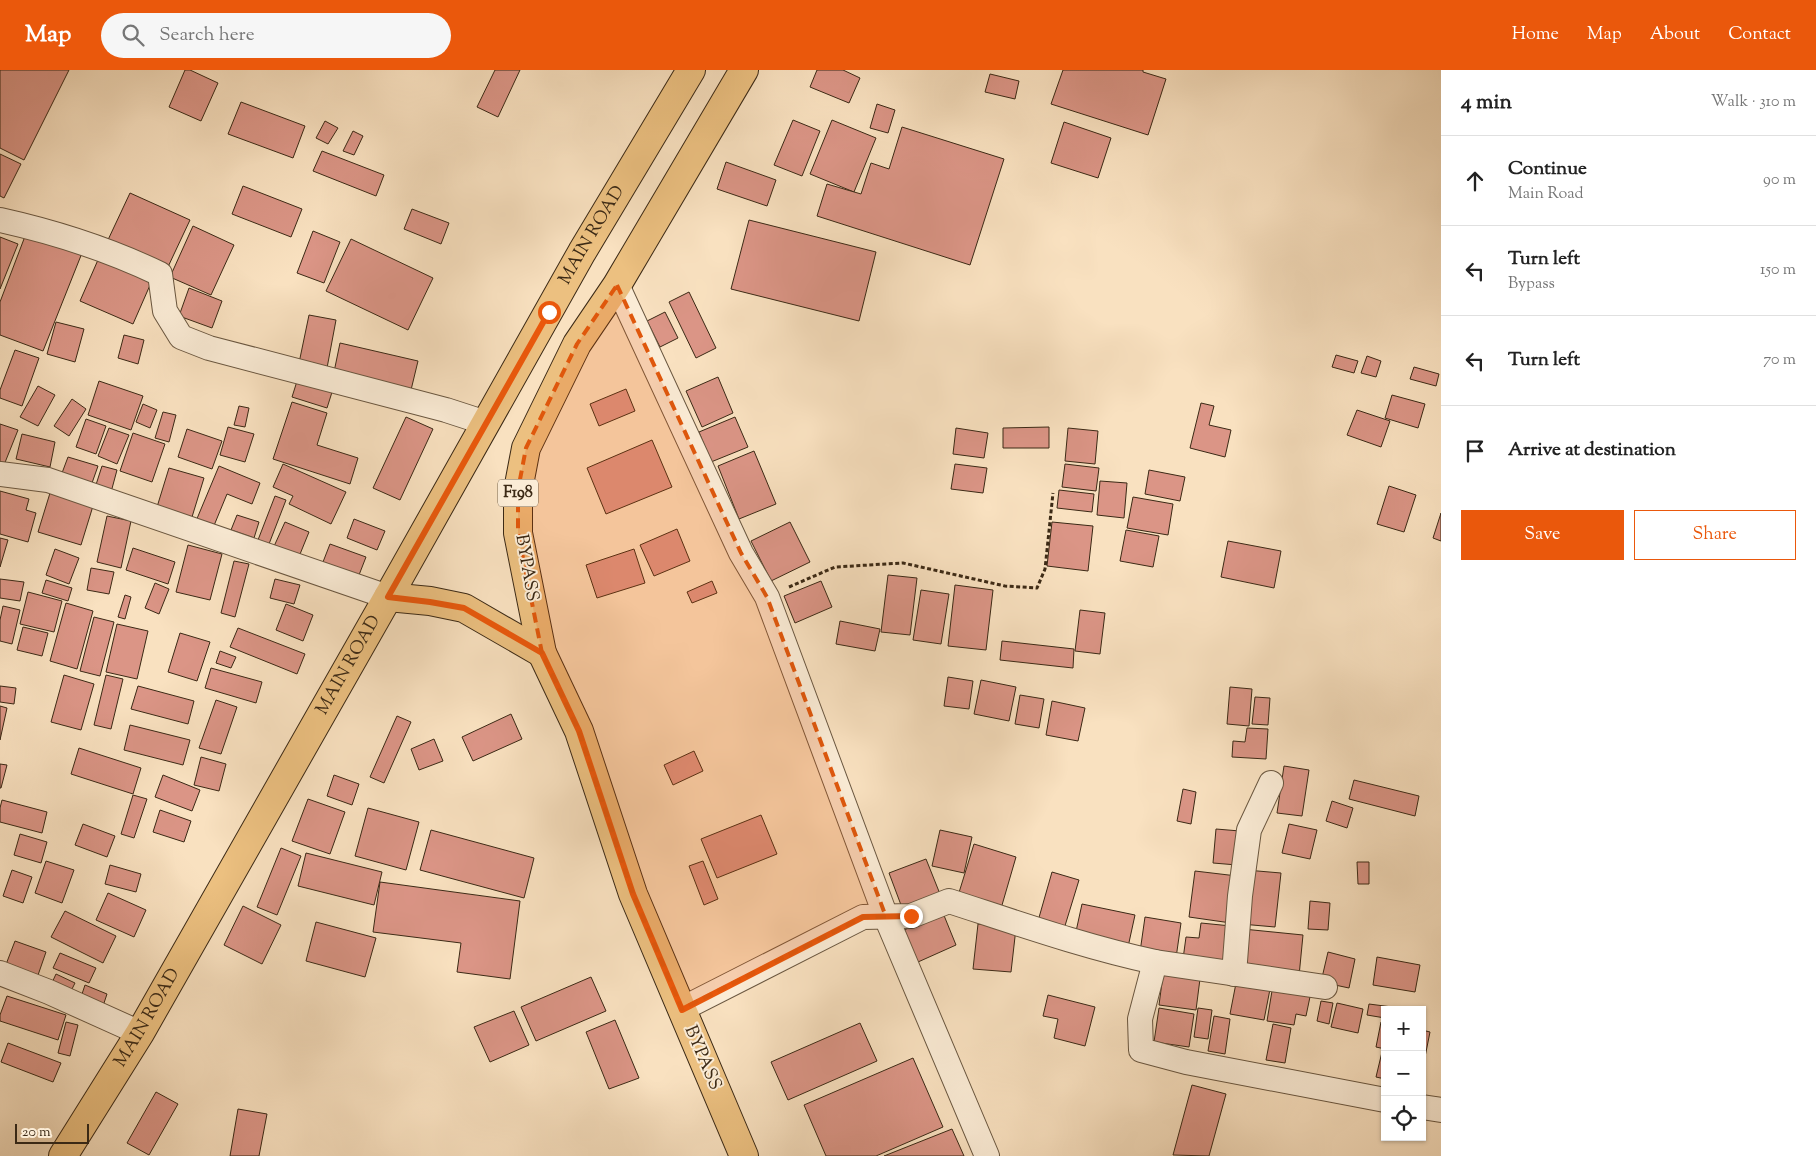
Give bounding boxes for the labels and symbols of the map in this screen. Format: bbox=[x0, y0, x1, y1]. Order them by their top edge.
street label: MAIN ROAD bbox=[553, 181, 632, 290]
route start bbox=[538, 301, 561, 324]
road number: F198 bbox=[498, 479, 538, 506]
street label: BYPASS bbox=[507, 532, 545, 604]
street label: MAIN ROAD bbox=[310, 611, 388, 720]
route end bbox=[900, 905, 923, 928]
street label: MAIN ROAD bbox=[108, 964, 187, 1073]
street label: BYPASS bbox=[677, 1022, 727, 1094]
scale bar bbox=[15, 1121, 89, 1144]

